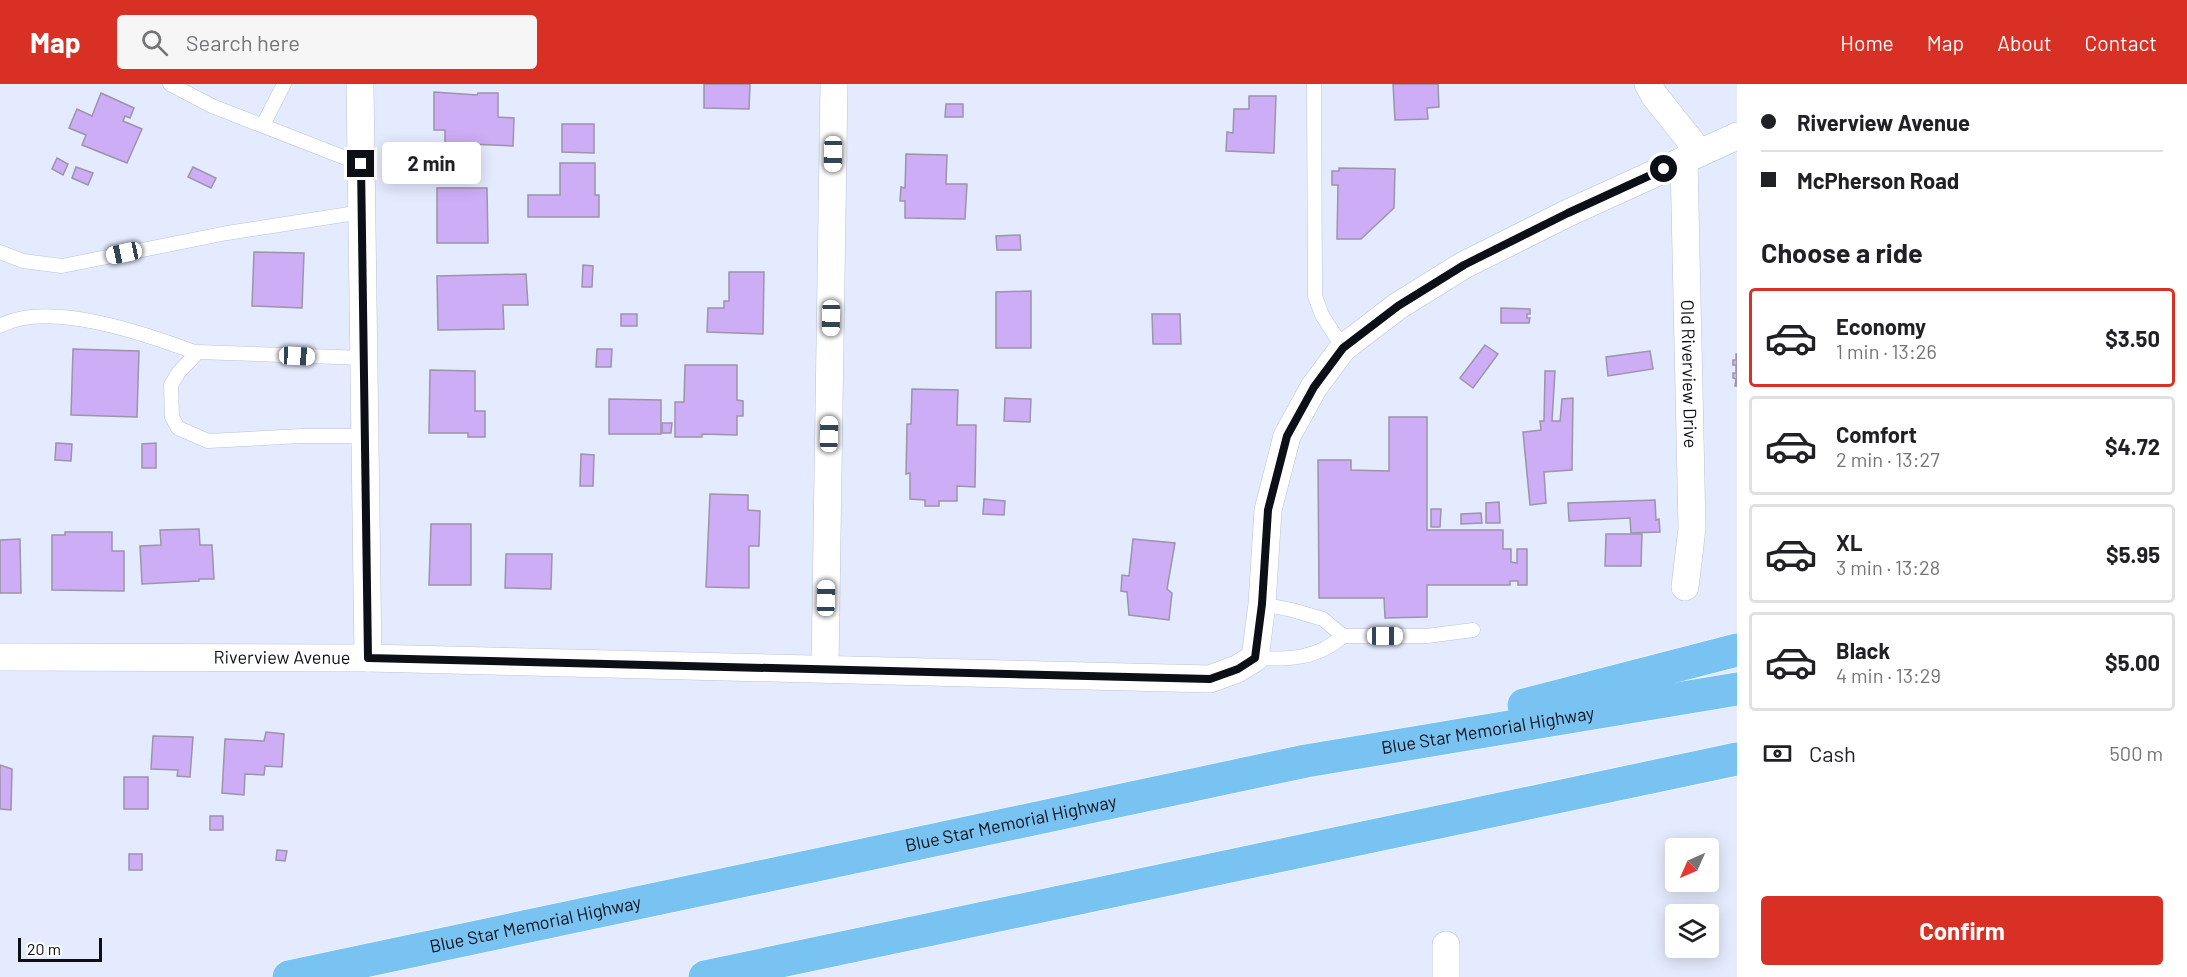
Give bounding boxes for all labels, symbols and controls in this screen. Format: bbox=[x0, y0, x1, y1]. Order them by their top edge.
search box bbox=[117, 15, 537, 69]
text: Map bbox=[30, 25, 81, 59]
icon: search bbox=[138, 26, 171, 59]
text: Search here bbox=[186, 29, 300, 55]
text: Home bbox=[1840, 30, 1894, 55]
text: Map bbox=[1927, 30, 1964, 55]
text: About bbox=[1997, 30, 2052, 55]
text: Contact bbox=[2085, 30, 2157, 55]
text: Riverview Avenue bbox=[1797, 109, 1970, 135]
car bbox=[824, 136, 842, 172]
callout: 2 min bbox=[382, 143, 481, 185]
route end bbox=[347, 150, 374, 177]
text: 2 min bbox=[408, 151, 455, 175]
route start bbox=[1650, 155, 1677, 182]
text: McPherson Road bbox=[1797, 167, 1959, 193]
text: Choose a ride bbox=[1761, 236, 1923, 268]
car bbox=[105, 240, 143, 266]
street label: Old Riverview Drive bbox=[1677, 299, 1702, 448]
car bbox=[822, 300, 840, 336]
icon: car bbox=[1764, 311, 1818, 365]
text: Economy bbox=[1836, 313, 1926, 339]
text: $3.50 bbox=[2105, 325, 2160, 351]
text: 1 min · 13:26 bbox=[1836, 339, 1937, 363]
car bbox=[279, 346, 315, 366]
car bbox=[820, 416, 838, 452]
icon: car bbox=[1764, 419, 1818, 473]
text: Comfort bbox=[1836, 421, 1917, 447]
text: $4.72 bbox=[2105, 433, 2160, 459]
text: 2 min · 13:27 bbox=[1836, 447, 1940, 471]
icon: car bbox=[1764, 527, 1818, 581]
text: XL bbox=[1836, 529, 1862, 555]
text: $5.95 bbox=[2106, 541, 2160, 567]
text: 3 min · 13:28 bbox=[1836, 555, 1940, 579]
car bbox=[817, 580, 835, 616]
car bbox=[1367, 627, 1403, 645]
icon: car bbox=[1764, 635, 1818, 689]
text: Black bbox=[1836, 637, 1890, 663]
street label: Riverview Avenue bbox=[214, 646, 351, 668]
text: $5.00 bbox=[2105, 649, 2160, 675]
text: 4 min · 13:29 bbox=[1836, 663, 1941, 687]
street label: Blue Star Memorial Highway bbox=[1379, 701, 1596, 758]
icon: cash bbox=[1761, 737, 1794, 770]
text: Cash bbox=[1809, 740, 1856, 766]
text: 500 m bbox=[2110, 741, 2163, 765]
street label: Blue Star Memorial Highway bbox=[903, 790, 1118, 856]
north arrow bbox=[1665, 838, 1719, 892]
map controls bbox=[1665, 838, 1719, 958]
street label: Blue Star Memorial Highway bbox=[428, 891, 643, 957]
button: Confirm bbox=[1761, 896, 2163, 965]
button: layers bbox=[1665, 904, 1719, 958]
scale bar bbox=[18, 935, 102, 962]
text: 20 m bbox=[27, 939, 61, 958]

